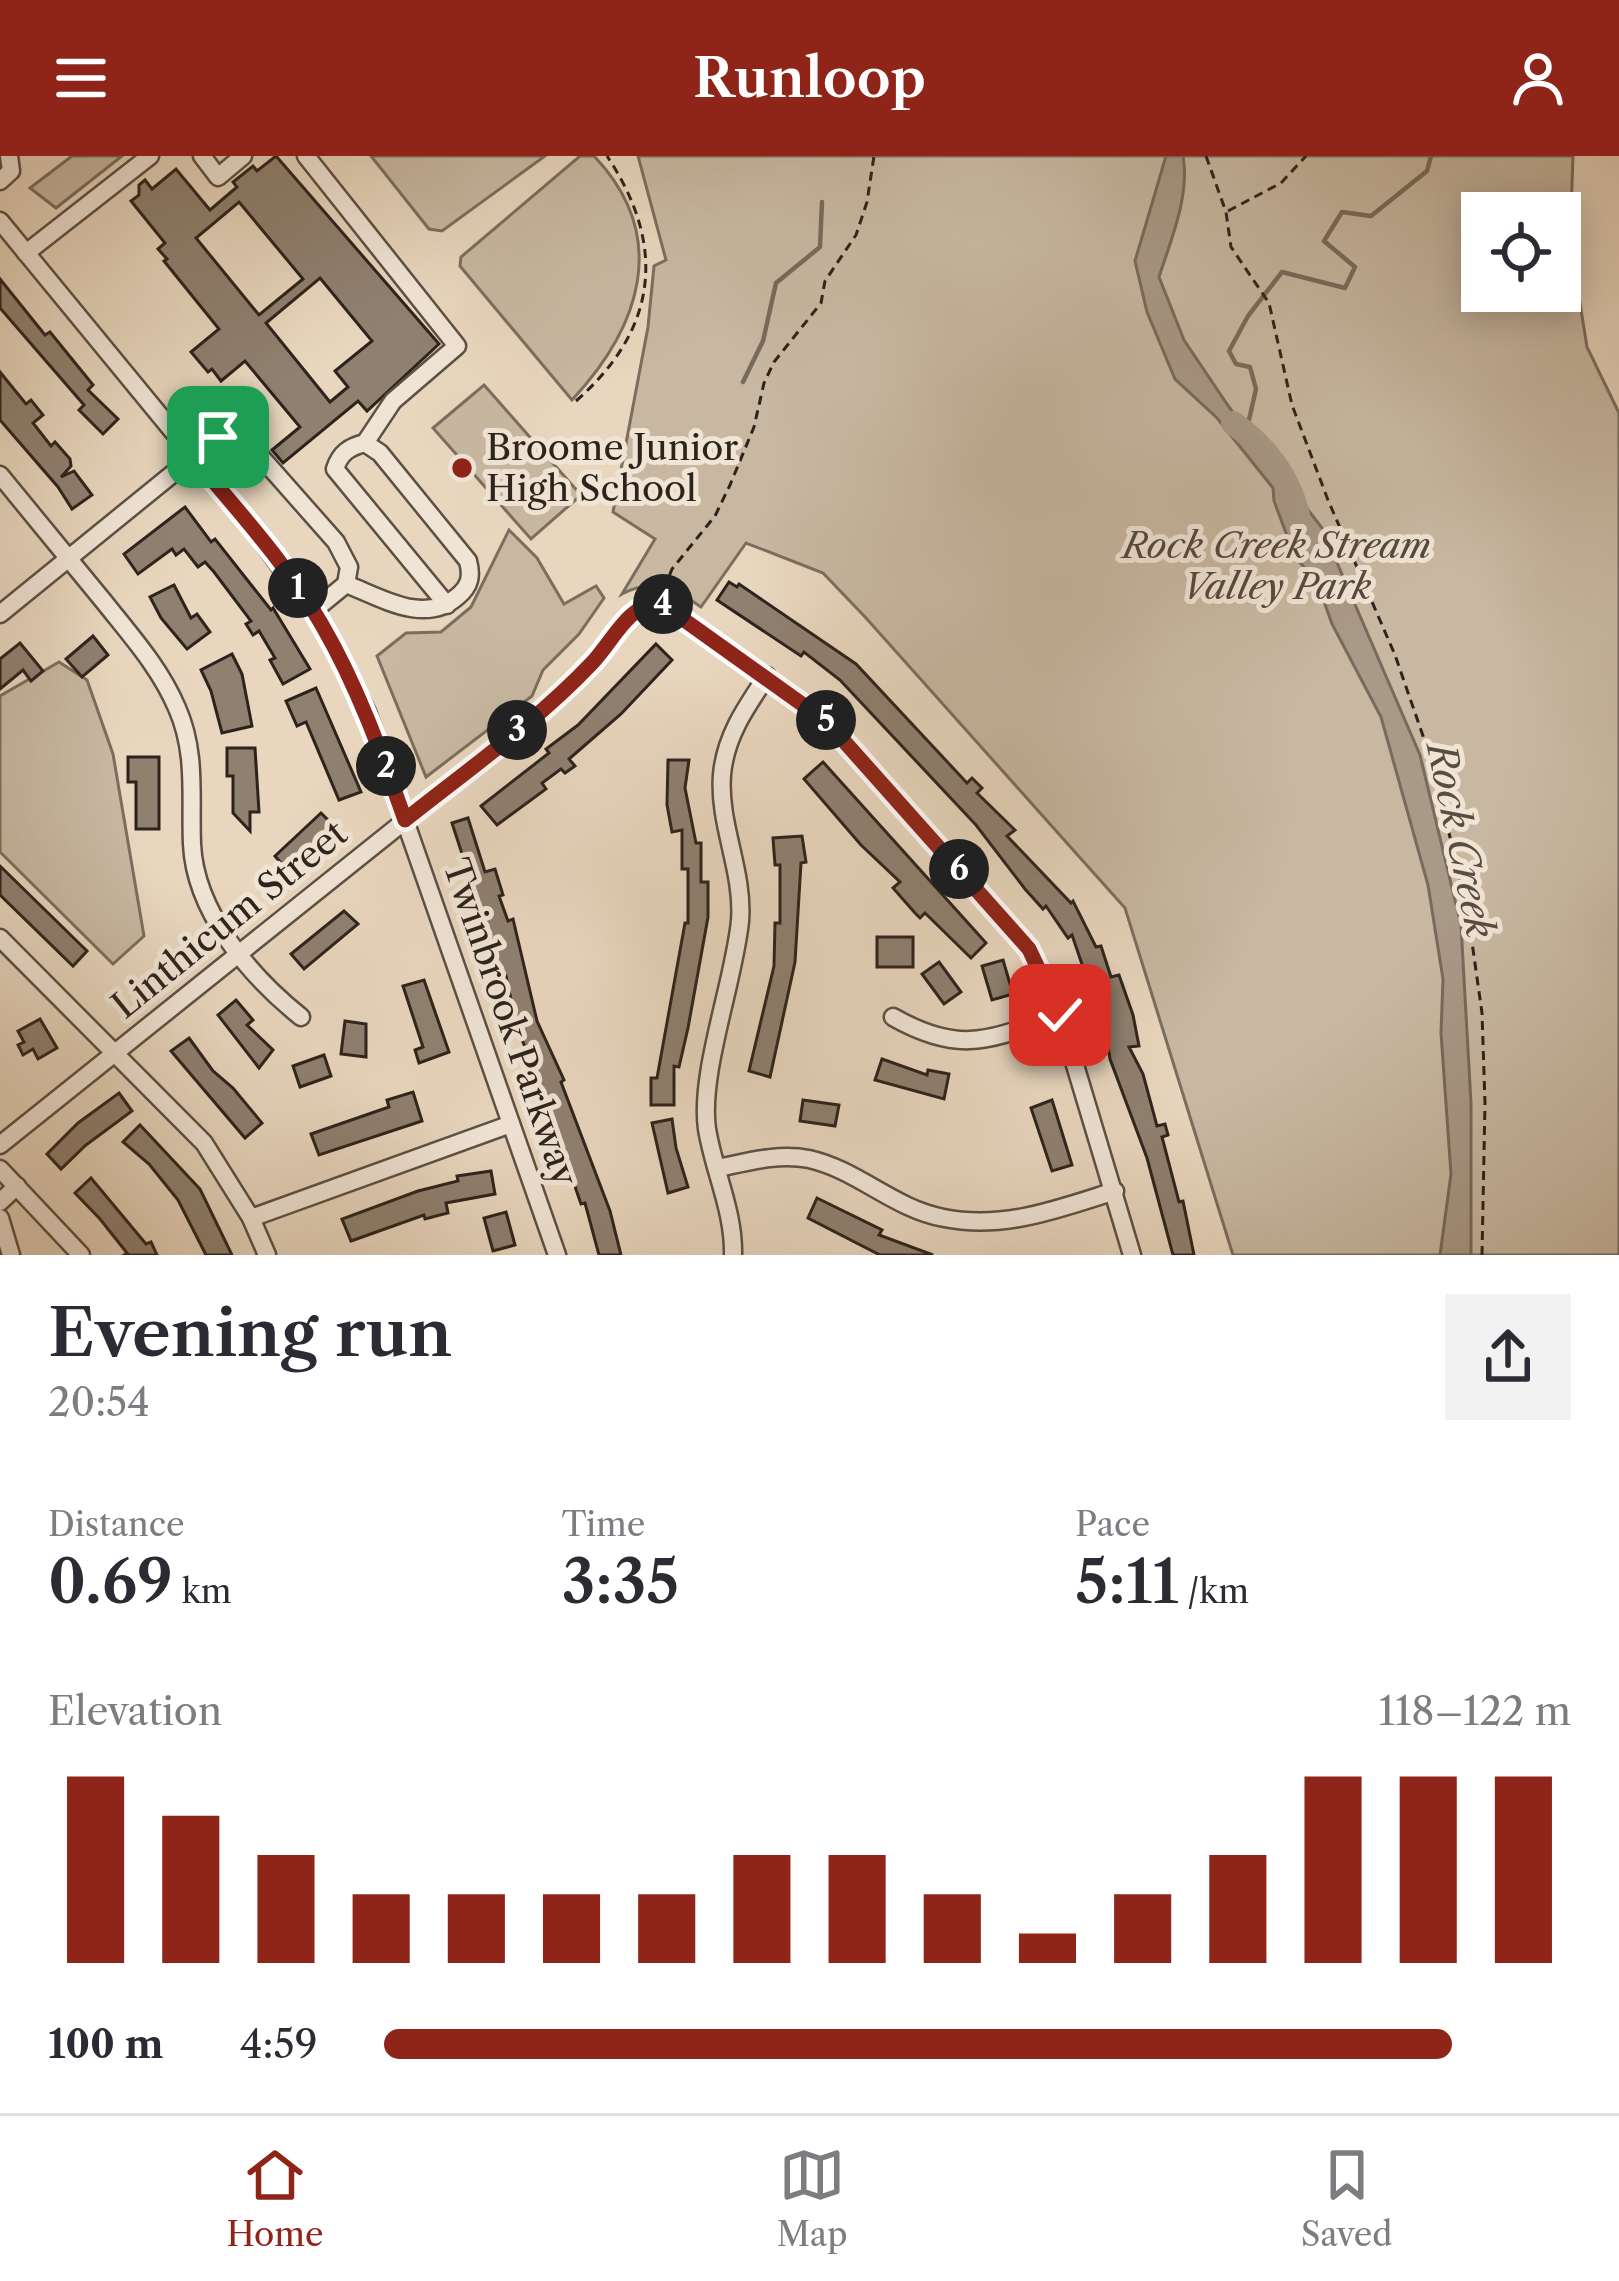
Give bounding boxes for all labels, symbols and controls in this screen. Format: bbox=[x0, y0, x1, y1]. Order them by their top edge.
icon: menu bbox=[48, 45, 114, 111]
text: Runloop bbox=[693, 45, 926, 111]
icon: person bbox=[1505, 45, 1571, 111]
map controls bbox=[1461, 192, 1581, 312]
button: locate bbox=[1461, 192, 1581, 312]
pin bbox=[167, 386, 269, 488]
icon: arrive bbox=[185, 404, 251, 470]
place label: Broome Junior High School bbox=[486, 425, 738, 510]
marker: Broome Junior High School bbox=[449, 455, 475, 481]
park label: Rock Creek Stream Valley Park bbox=[1120, 523, 1431, 608]
pin: 1 bbox=[268, 558, 328, 618]
text: 1 bbox=[291, 567, 305, 608]
pin: 4 bbox=[633, 574, 693, 634]
text: 4 bbox=[653, 583, 673, 624]
pin: 5 bbox=[796, 690, 856, 750]
text: 5 bbox=[817, 699, 835, 740]
pin: 3 bbox=[487, 700, 547, 760]
text: 3 bbox=[508, 709, 526, 750]
water label: Rock Creek bbox=[1416, 735, 1505, 942]
pin: 2 bbox=[356, 736, 416, 796]
text: 2 bbox=[376, 745, 396, 786]
street label: Linthicum Street bbox=[103, 811, 356, 1027]
pin: 6 bbox=[929, 839, 989, 899]
text: 6 bbox=[949, 848, 969, 889]
street label: Twinbrook Parkway bbox=[434, 853, 588, 1192]
pin bbox=[1009, 964, 1111, 1066]
icon: check bbox=[1027, 982, 1093, 1048]
text: Evening run bbox=[48, 1292, 452, 1373]
button: share bbox=[1445, 1294, 1571, 1420]
text: 20:54 bbox=[48, 1378, 150, 1426]
text: Distance bbox=[48, 1504, 185, 1545]
text: Time bbox=[562, 1504, 645, 1545]
text: Pace bbox=[1075, 1504, 1150, 1545]
text: 0.69 bbox=[48, 1545, 173, 1619]
text: 3:35 bbox=[562, 1545, 679, 1619]
text: 5:11 bbox=[1075, 1545, 1179, 1619]
text: km bbox=[173, 1571, 231, 1612]
text: /km bbox=[1179, 1571, 1249, 1612]
text: Elevation bbox=[48, 1687, 222, 1735]
text: 118–122 m bbox=[1379, 1687, 1571, 1735]
text: 100 m bbox=[48, 2020, 164, 2068]
text: 4:59 bbox=[240, 2020, 318, 2068]
tab: Home bbox=[227, 2142, 324, 2255]
tab: Map bbox=[777, 2142, 848, 2255]
tab: Saved bbox=[1301, 2142, 1392, 2255]

